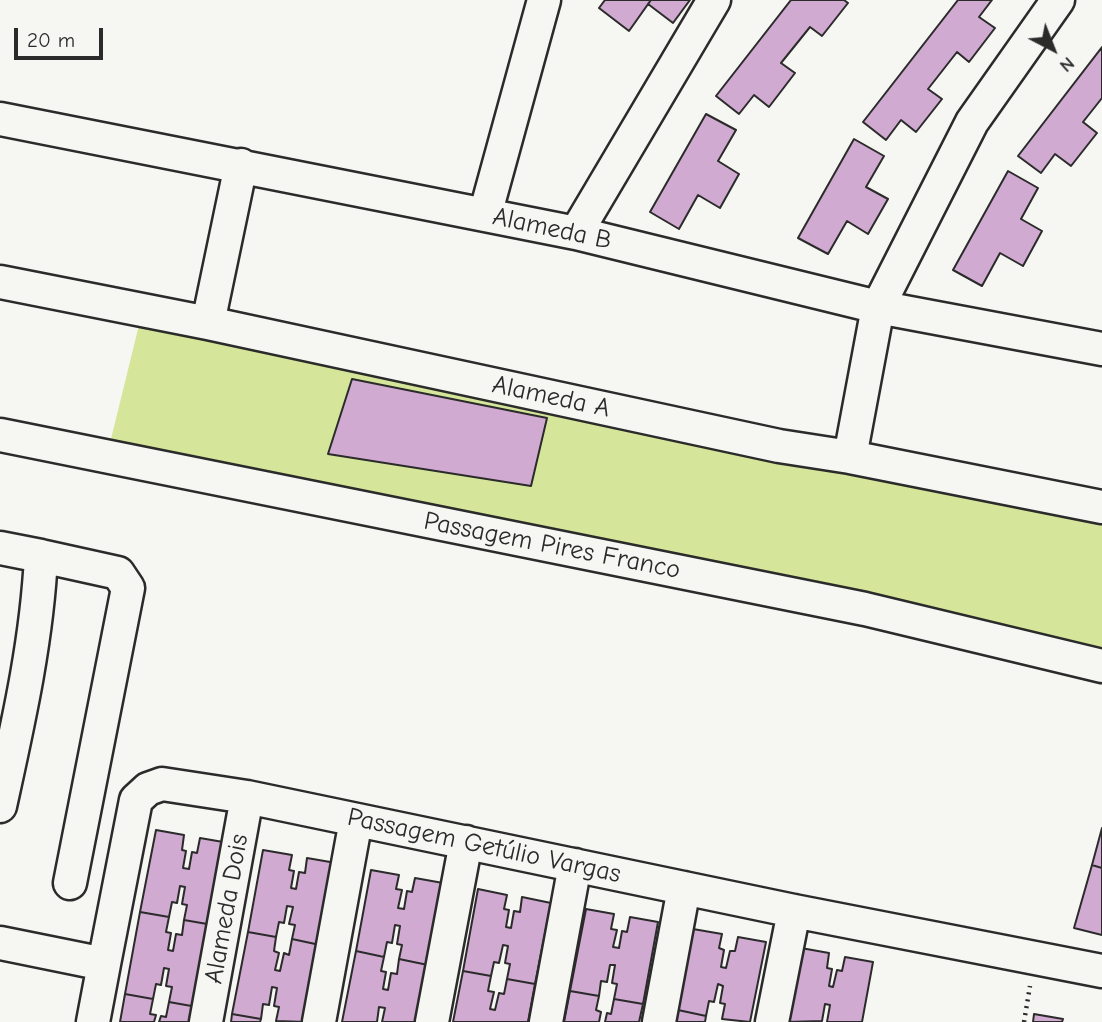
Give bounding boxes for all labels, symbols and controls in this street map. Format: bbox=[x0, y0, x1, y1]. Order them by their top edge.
scale bar bbox=[18, 14, 107, 58]
north arrow bbox=[1018, 14, 1088, 84]
text: 20 m bbox=[27, 28, 75, 52]
text: N bbox=[1055, 52, 1079, 77]
street label: Alameda B bbox=[490, 201, 614, 257]
street label: Alameda A bbox=[489, 369, 613, 425]
street label: Passagem Pires Franco bbox=[421, 506, 683, 586]
street label: Passagem Getúlio Vargas bbox=[344, 802, 624, 890]
street label: Alameda Dois bbox=[198, 832, 256, 986]

